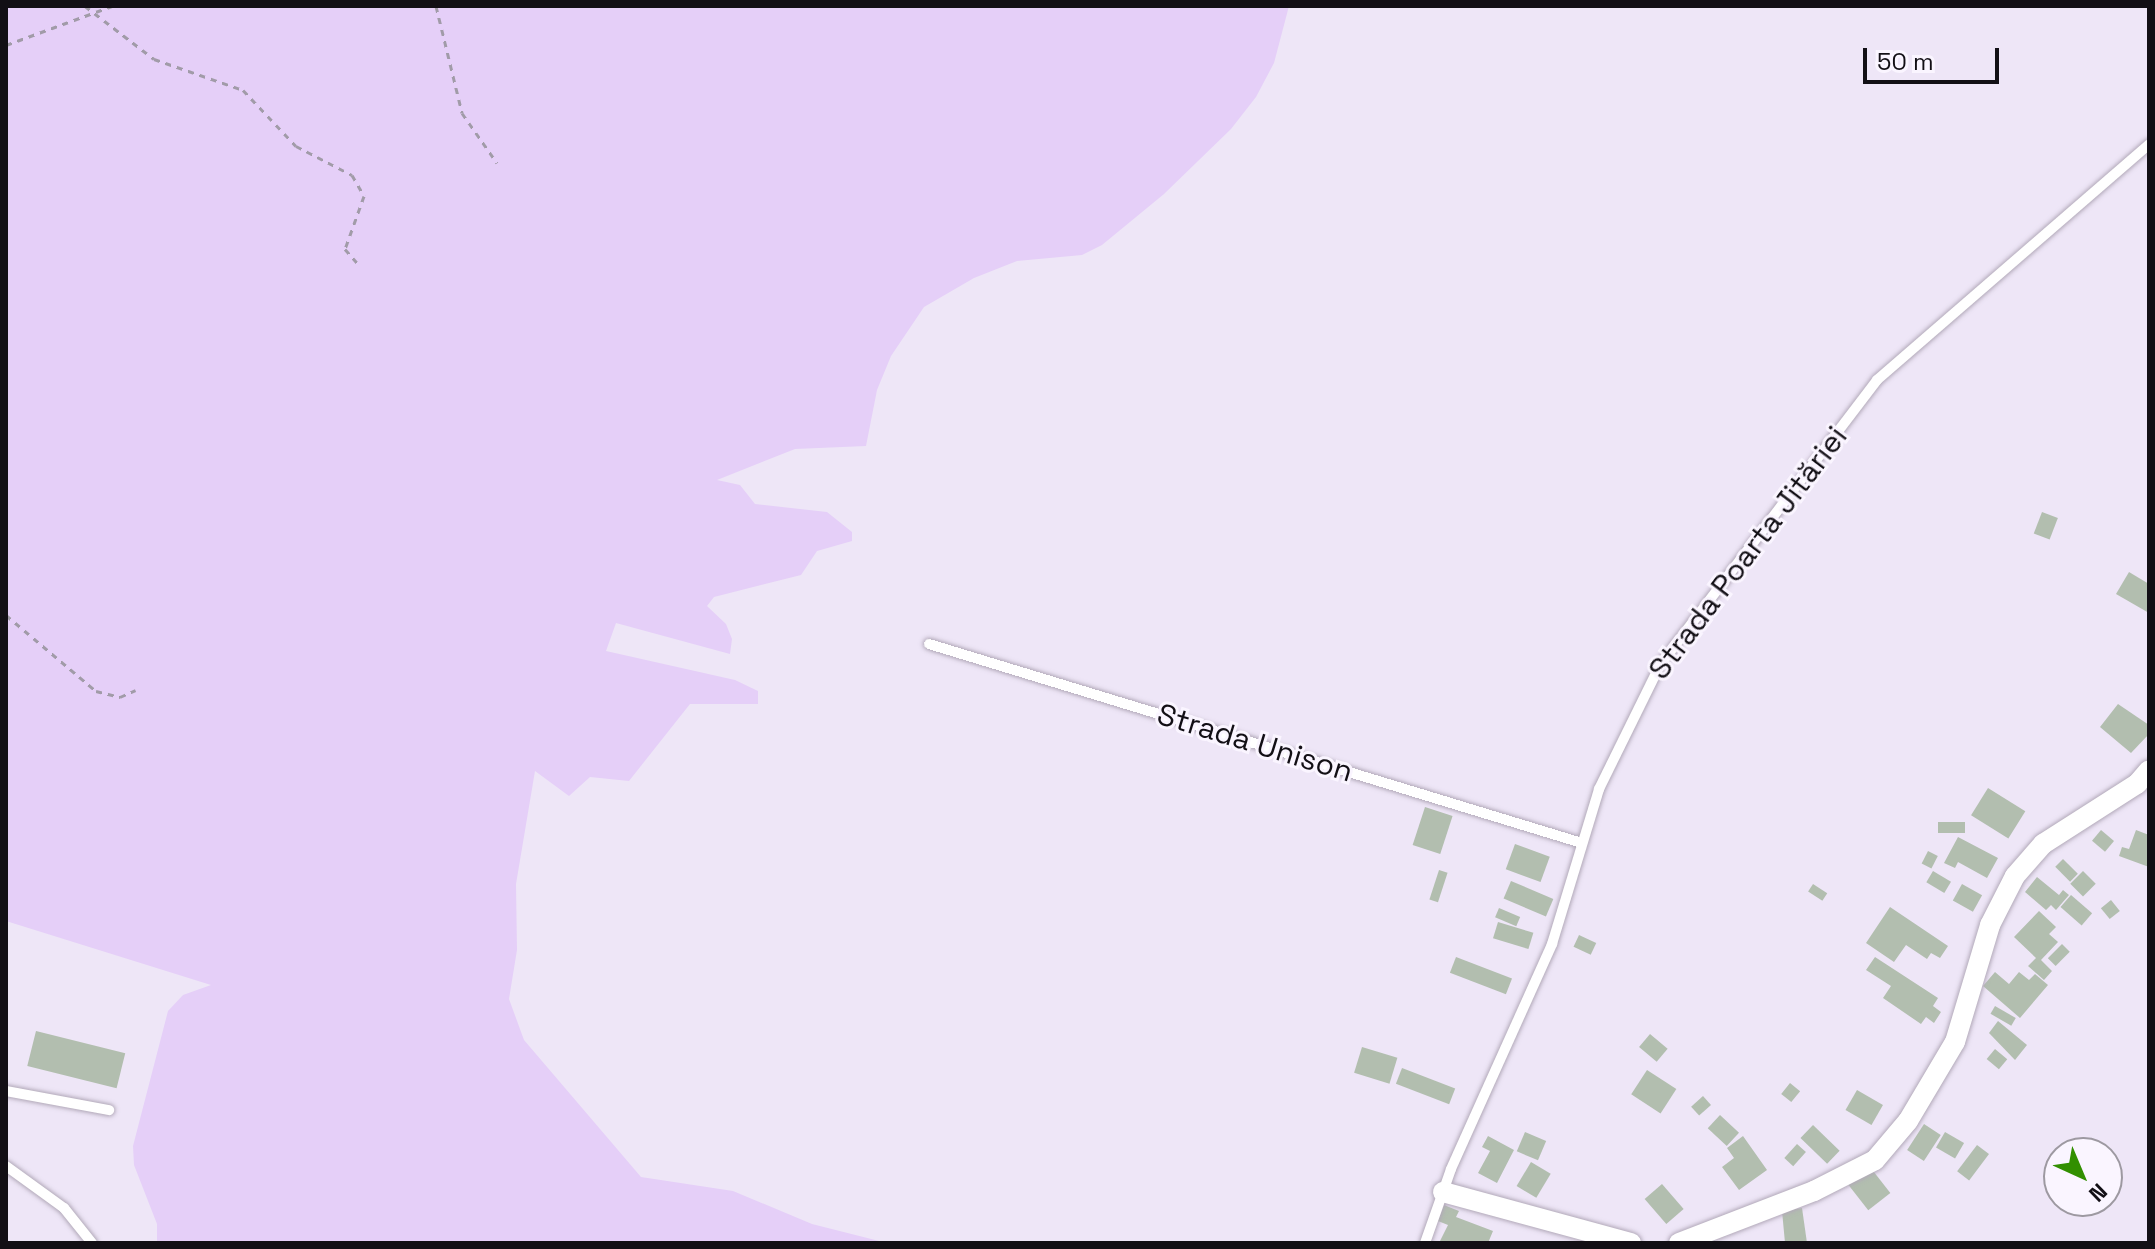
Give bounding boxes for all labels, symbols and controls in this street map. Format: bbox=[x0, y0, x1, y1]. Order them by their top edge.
scale bar bbox=[1867, 32, 2003, 82]
text: 50 m bbox=[1877, 46, 1934, 77]
street label: Strada Poarta Jităriei bbox=[1641, 419, 1855, 687]
street label: Strada Unison bbox=[1153, 696, 1357, 790]
north arrow bbox=[2043, 1137, 2123, 1217]
text: N bbox=[2083, 1178, 2113, 1208]

